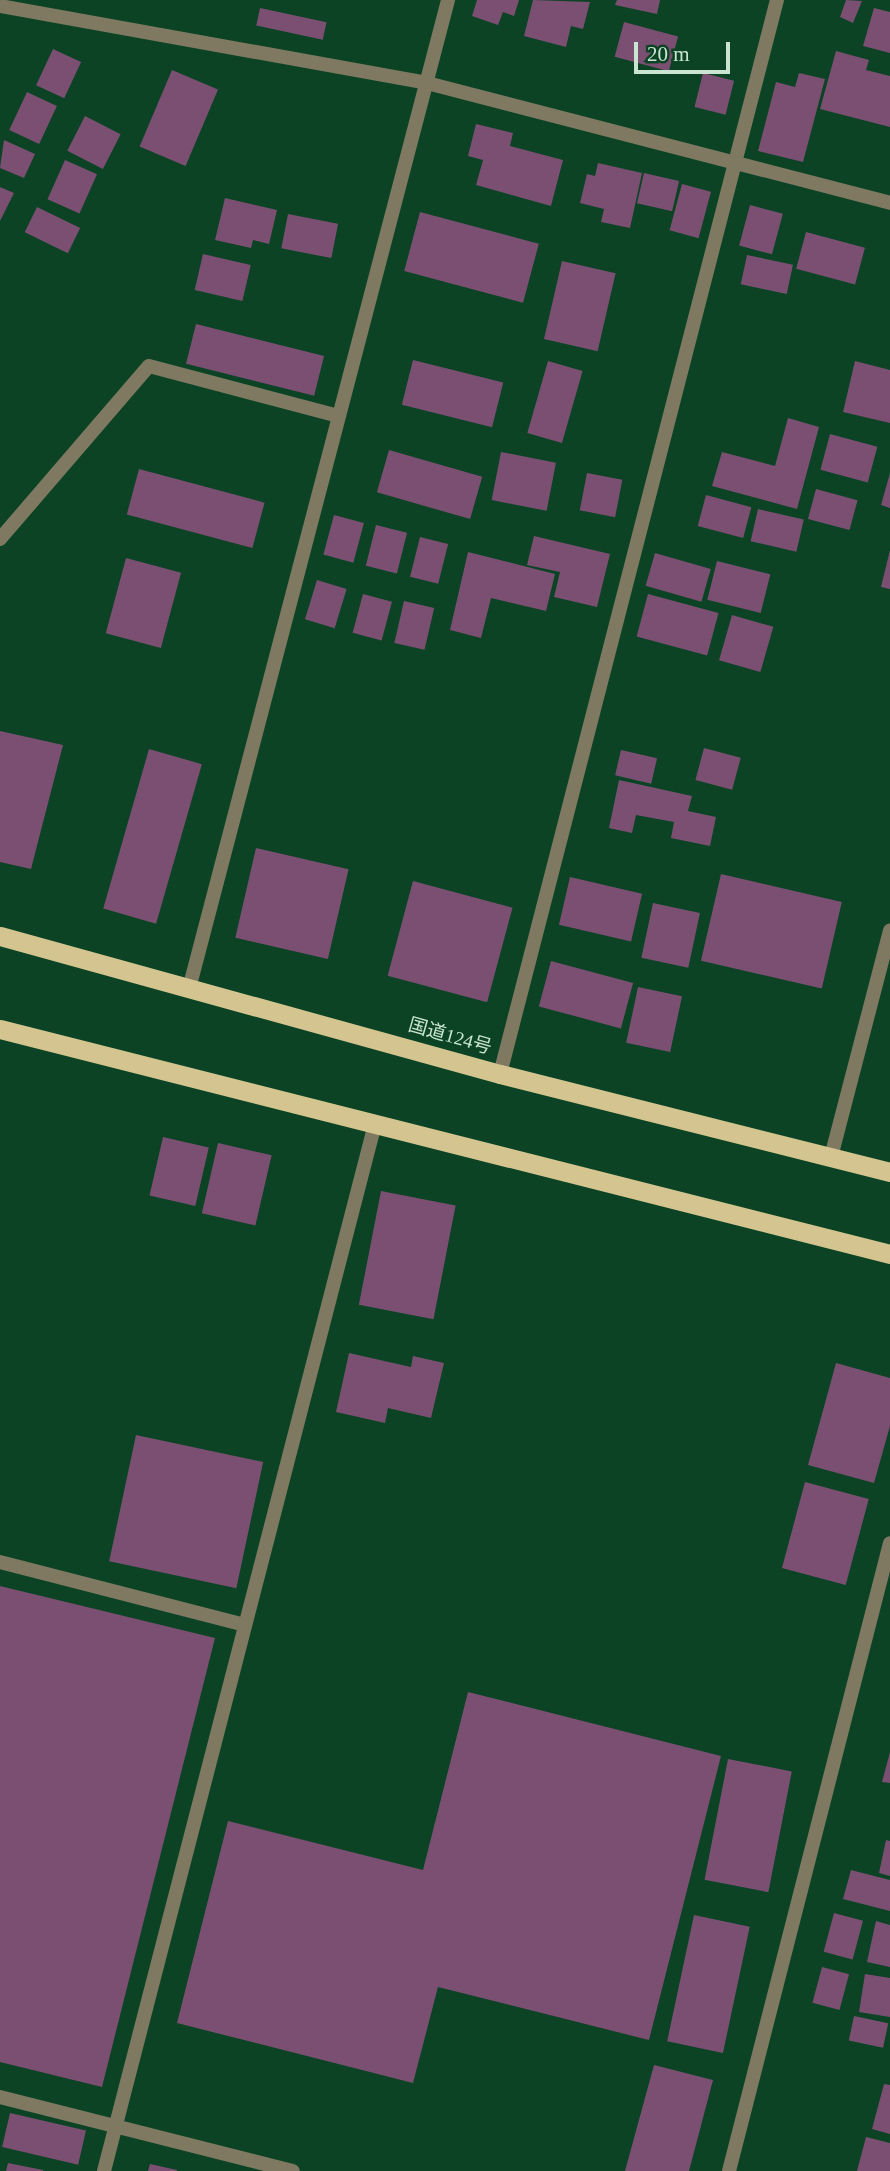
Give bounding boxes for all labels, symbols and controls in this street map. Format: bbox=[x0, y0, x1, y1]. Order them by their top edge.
scale bar bbox=[638, 28, 734, 72]
text: 20 m bbox=[647, 42, 690, 66]
street label: 国道124号 bbox=[406, 1013, 494, 1059]

